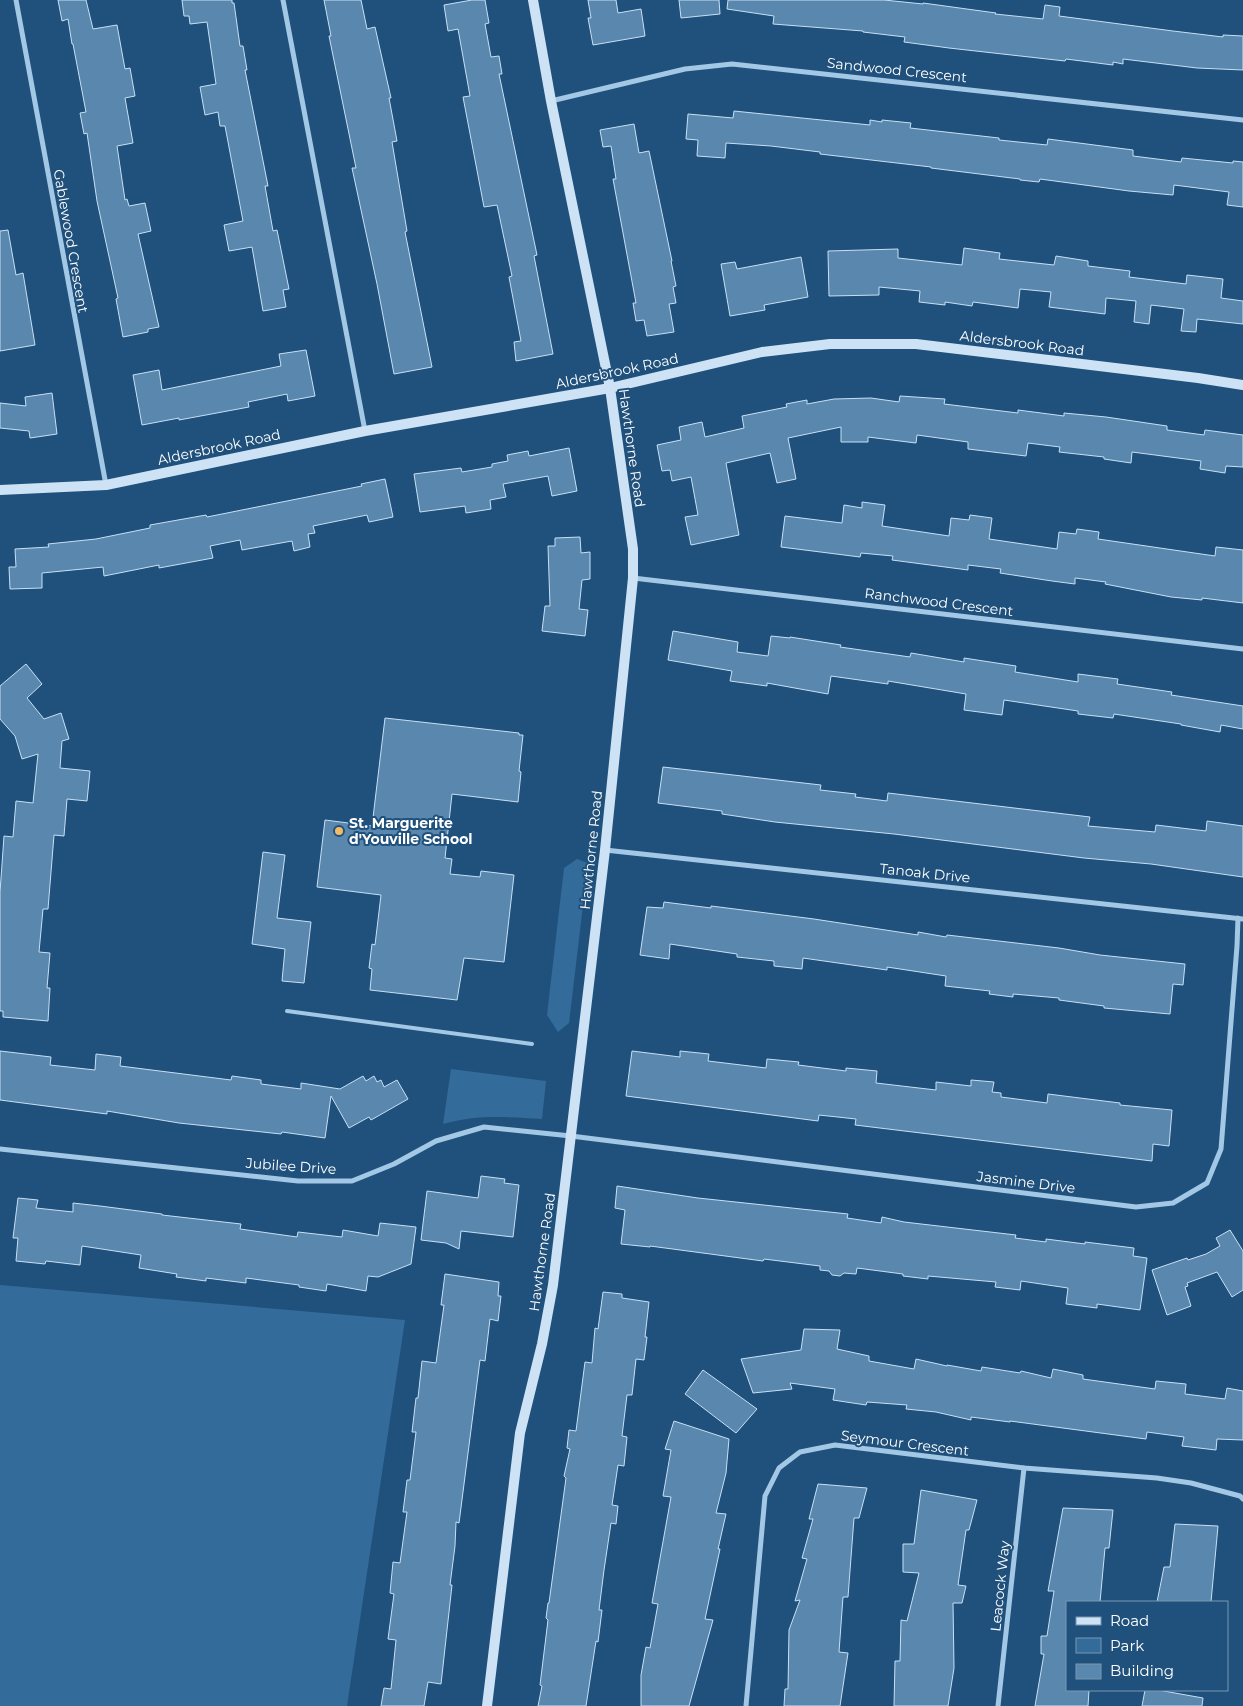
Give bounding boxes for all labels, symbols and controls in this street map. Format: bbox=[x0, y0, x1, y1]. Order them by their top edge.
street label: Sandwood Crescent bbox=[826, 54, 968, 86]
street label: Gablewood Crescent bbox=[50, 168, 93, 315]
street label: Aldersbrook Road bbox=[959, 326, 1085, 360]
street label: Aldersbrook Road bbox=[554, 349, 680, 393]
street label: Hawthorne Road bbox=[615, 388, 649, 508]
street label: Aldersbrook Road bbox=[156, 425, 282, 469]
street label: Ranchwood Crescent bbox=[864, 584, 1015, 620]
street label: Hawthorne Road bbox=[576, 790, 606, 910]
place label: St. Marguerite d'Youville School bbox=[349, 814, 473, 848]
marker: St. Marguerite d'Youville School bbox=[333, 825, 345, 837]
street label: Tanoak Drive bbox=[879, 859, 971, 887]
street label: Jubilee Drive bbox=[244, 1154, 337, 1178]
street label: Jasmine Drive bbox=[975, 1167, 1076, 1197]
street label: Hawthorne Road bbox=[525, 1192, 559, 1312]
street label: Seymour Crescent bbox=[840, 1426, 970, 1460]
street label: Leacock Way bbox=[986, 1539, 1014, 1632]
legend bbox=[1066, 1601, 1228, 1691]
text: Road bbox=[1110, 1611, 1149, 1630]
text: Park bbox=[1110, 1636, 1144, 1655]
text: Building bbox=[1110, 1661, 1174, 1680]

